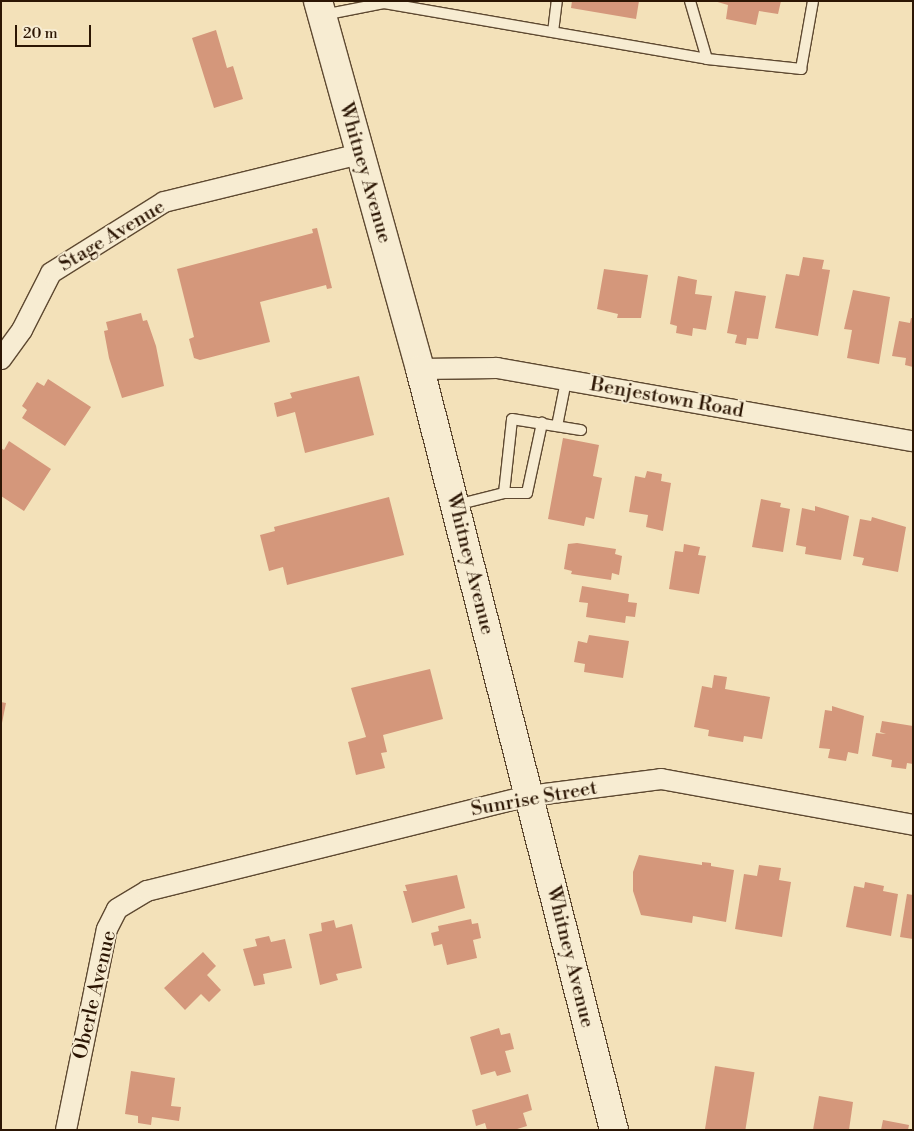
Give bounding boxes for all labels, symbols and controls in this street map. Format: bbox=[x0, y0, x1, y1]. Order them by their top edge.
scale bar bbox=[18, 15, 94, 47]
text: 20 m bbox=[23, 24, 58, 43]
street label: Whitney Avenue bbox=[333, 100, 397, 246]
street label: Stage Avenue bbox=[55, 195, 169, 277]
street label: Benjestown Road bbox=[588, 373, 746, 423]
street label: Whitney Avenue bbox=[441, 491, 499, 637]
street label: Sunrise Street bbox=[469, 776, 599, 822]
street label: Whitney Avenue bbox=[541, 884, 599, 1030]
street label: Oberle Avenue bbox=[69, 928, 121, 1062]

